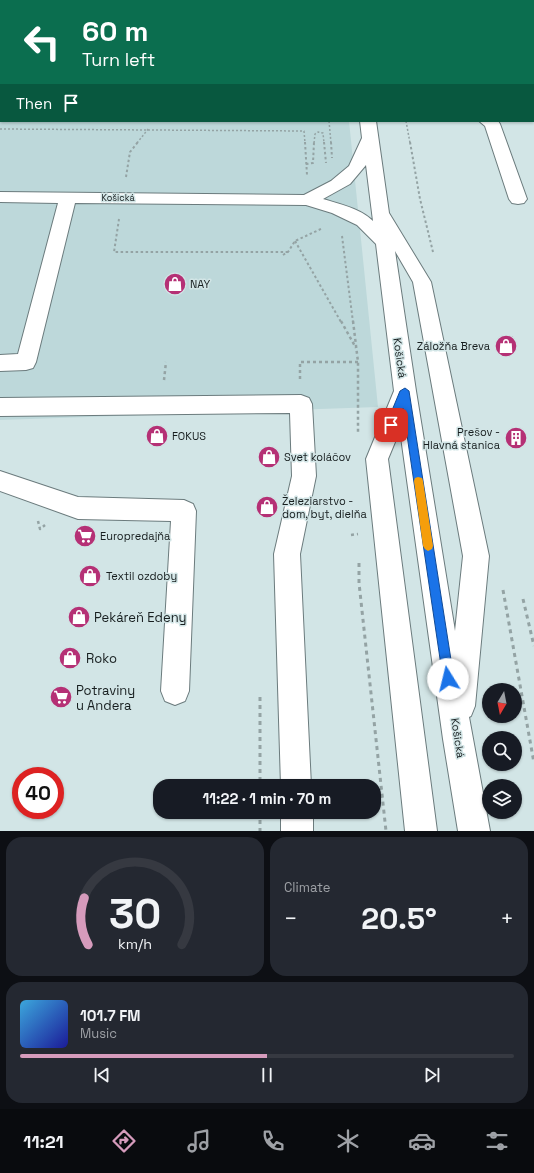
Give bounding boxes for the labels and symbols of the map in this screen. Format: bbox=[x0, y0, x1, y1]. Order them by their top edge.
street label: Košická bbox=[101, 192, 135, 204]
shop icon: NAY bbox=[162, 271, 188, 297]
place label: NAY bbox=[190, 277, 210, 291]
shop icon: Záložňa Breva bbox=[493, 333, 519, 359]
street label: Košická bbox=[390, 337, 410, 380]
place label: Záložňa Breva bbox=[417, 339, 491, 353]
pin bbox=[374, 408, 408, 442]
shop icon: FOKUS bbox=[144, 423, 170, 449]
place label: Prešov - Hlavná stanica bbox=[423, 425, 501, 452]
building icon: Prešov - Hlavná stanica bbox=[503, 425, 529, 451]
place label: FOKUS bbox=[172, 429, 206, 443]
shop icon: Svet koláčov bbox=[256, 444, 282, 470]
place label: Svet koláčov bbox=[284, 450, 351, 464]
shop icon: Železiarstvo - dom, byt, dielňa bbox=[254, 494, 280, 520]
place label: Železiarstvo - dom, byt, dielňa bbox=[282, 494, 367, 521]
supermarket icon: Europredajňa bbox=[72, 523, 98, 549]
place label: Europredajňa bbox=[100, 529, 171, 543]
shop icon: Textil ozdoby bbox=[77, 563, 103, 589]
place label: Textil ozdoby bbox=[106, 569, 177, 583]
shop icon: Pekáreň Edeny bbox=[66, 604, 92, 630]
place label: Pekáreň Edeny bbox=[94, 609, 187, 626]
shop icon: Roko bbox=[57, 645, 83, 671]
place label: Roko bbox=[86, 650, 117, 667]
position arrow bbox=[427, 658, 469, 700]
place label: Potraviny u Andera bbox=[76, 682, 135, 714]
north arrow bbox=[482, 683, 522, 723]
supermarket icon: Potraviny u Andera bbox=[48, 684, 74, 710]
street label: Košická bbox=[448, 717, 468, 760]
speed limit sign: 40 bbox=[12, 767, 64, 819]

